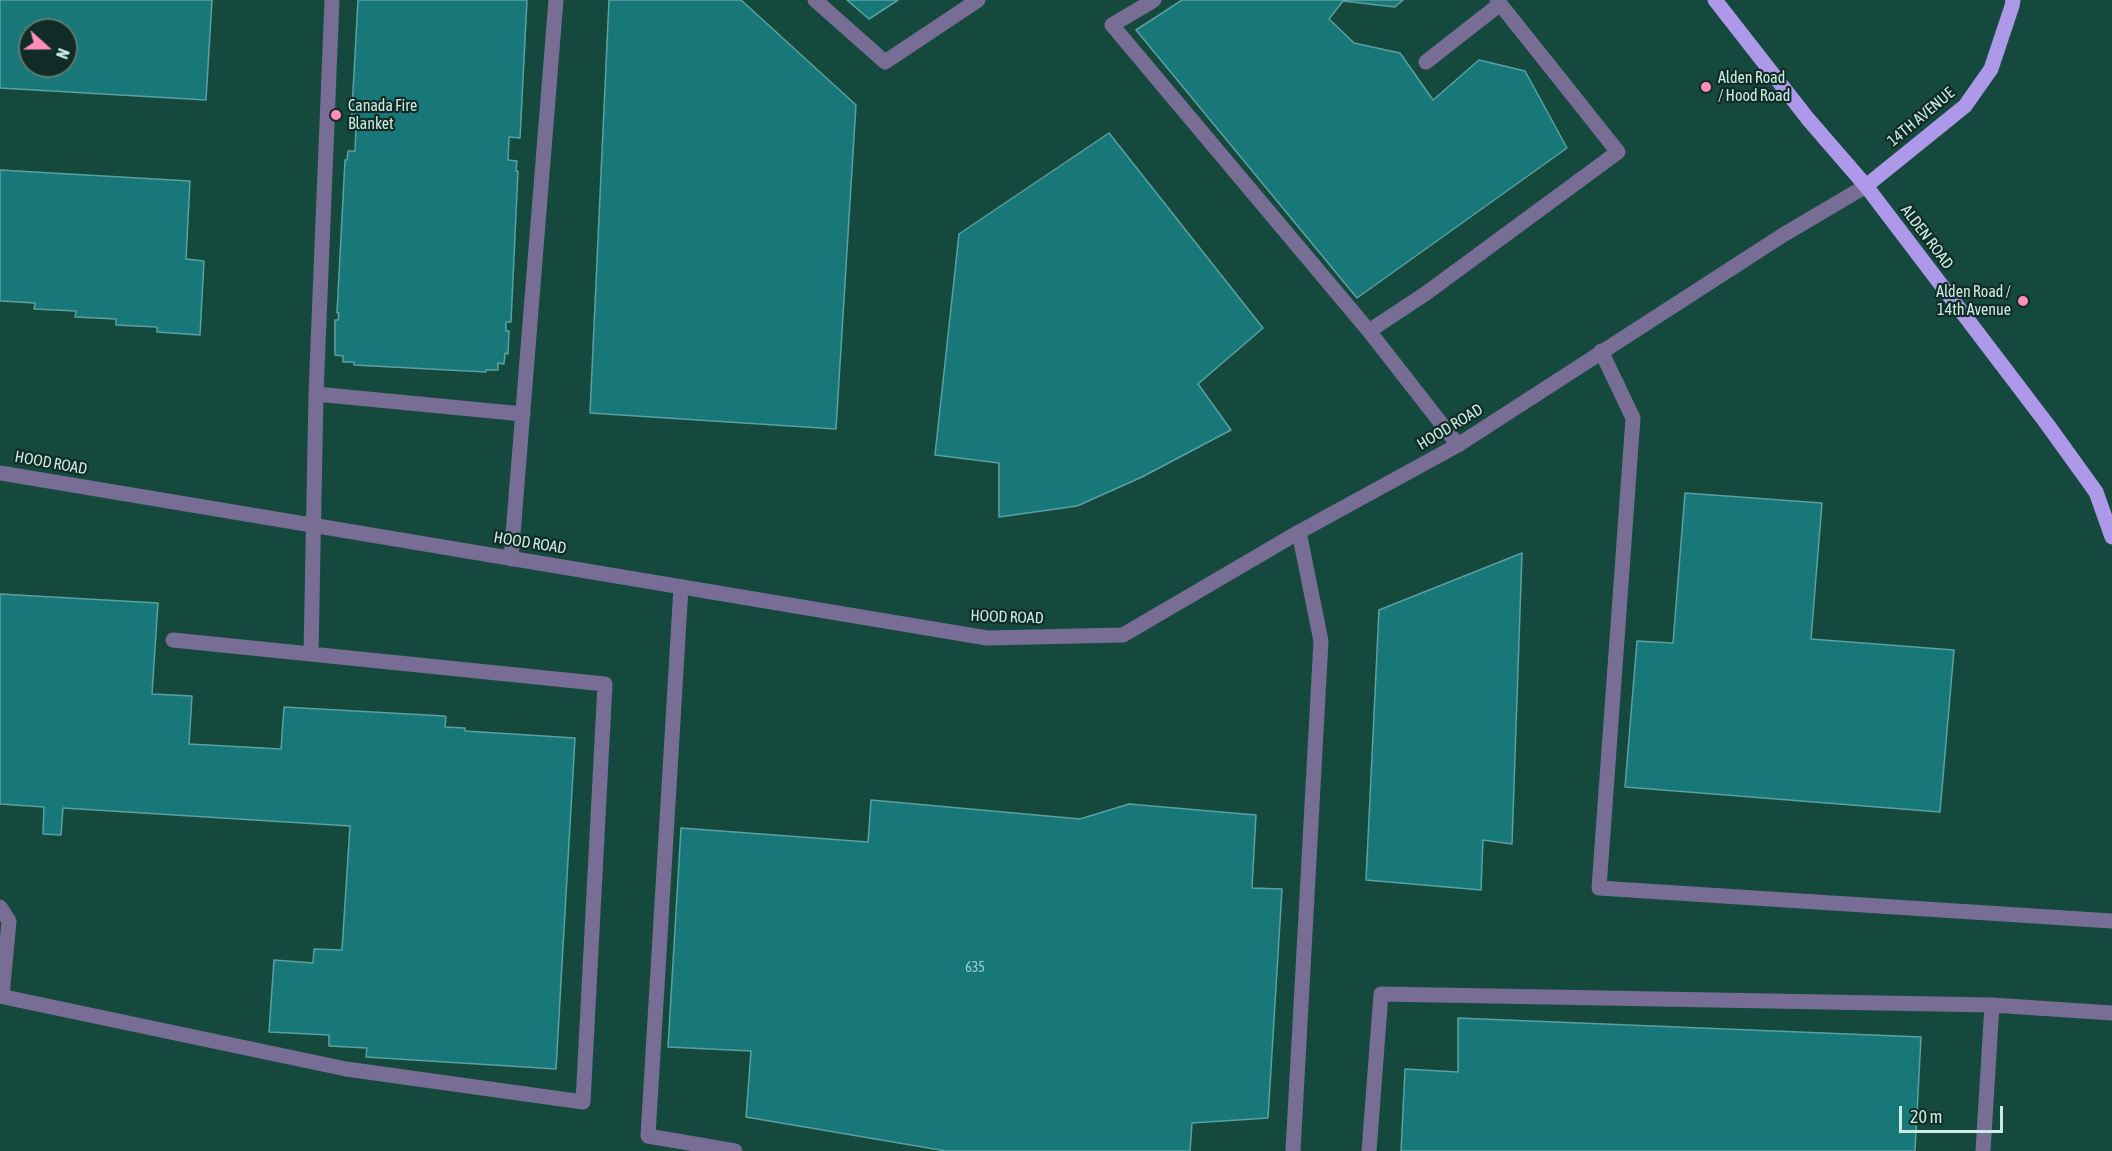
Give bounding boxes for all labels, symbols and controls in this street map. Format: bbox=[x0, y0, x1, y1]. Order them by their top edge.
north arrow bbox=[18, 18, 78, 78]
text: N bbox=[53, 46, 73, 61]
place label: Alden Road / Hood Road bbox=[1718, 68, 1790, 106]
marker: Alden Road / Hood Road bbox=[1699, 80, 1713, 94]
street label: 14TH AVENUE bbox=[1884, 83, 1958, 151]
place label: Canada Fire Blanket bbox=[348, 96, 417, 134]
marker: Canada Fire Blanket bbox=[329, 108, 343, 122]
street label: ALDEN ROAD bbox=[1897, 201, 1957, 273]
place label: Alden Road / 14th Avenue bbox=[1936, 282, 2011, 320]
marker: Alden Road / 14th Avenue bbox=[2016, 294, 2030, 308]
street label: HOOD ROAD bbox=[1414, 400, 1486, 454]
street label: HOOD ROAD bbox=[13, 447, 89, 479]
street label: HOOD ROAD bbox=[492, 528, 568, 558]
street label: HOOD ROAD bbox=[970, 606, 1044, 628]
house number: 635 bbox=[965, 960, 985, 976]
scale bar bbox=[1902, 1094, 2006, 1132]
text: 20 m bbox=[1910, 1106, 1942, 1127]

